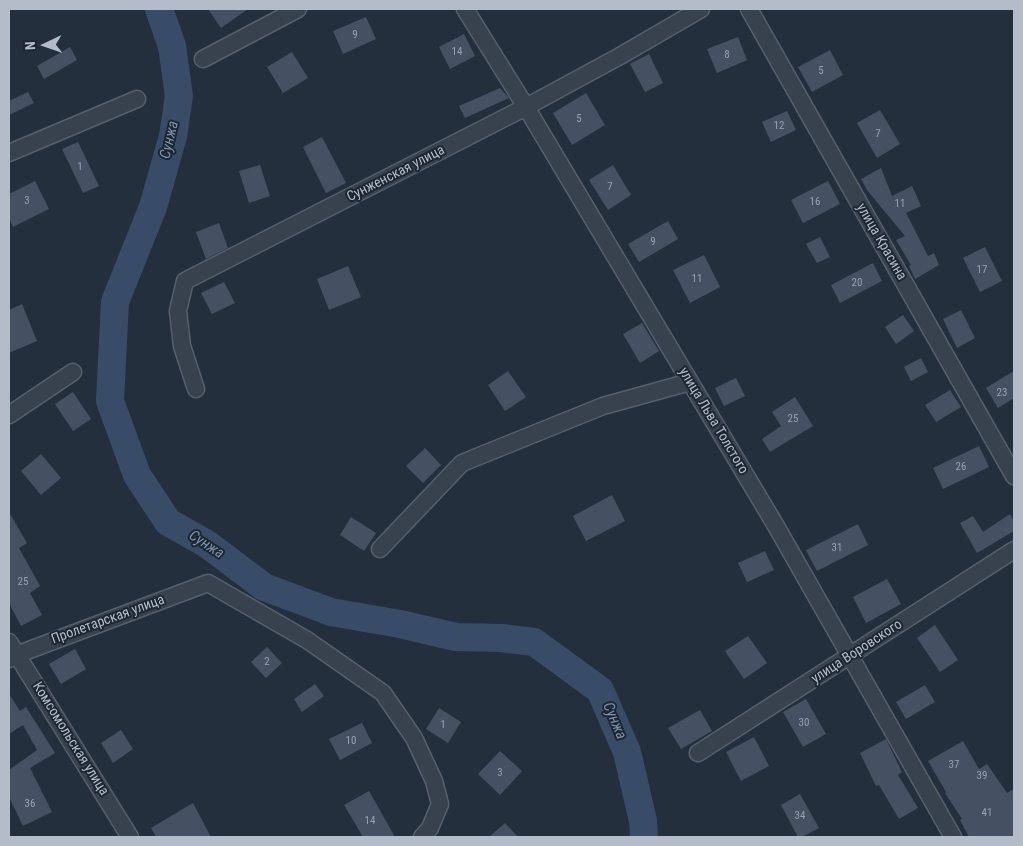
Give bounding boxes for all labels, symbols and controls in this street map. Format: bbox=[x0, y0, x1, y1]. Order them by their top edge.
north arrow bbox=[20, 20, 70, 70]
house number: 9 bbox=[352, 28, 358, 42]
text: N bbox=[22, 41, 38, 50]
house number: 14 bbox=[452, 45, 462, 59]
house number: 8 bbox=[724, 48, 730, 62]
house number: 5 bbox=[818, 64, 824, 78]
house number: 5 bbox=[576, 112, 582, 126]
water label: Сунжа bbox=[157, 119, 183, 161]
house number: 12 bbox=[774, 119, 784, 133]
house number: 7 bbox=[875, 127, 881, 141]
street label: Сунженская улица bbox=[344, 142, 448, 206]
house number: 1 bbox=[77, 160, 83, 174]
house number: 7 bbox=[607, 180, 613, 194]
house number: 3 bbox=[24, 194, 30, 208]
house number: 16 bbox=[810, 195, 820, 209]
house number: 11 bbox=[895, 197, 905, 211]
street label: улица Красина bbox=[852, 201, 910, 283]
house number: 9 bbox=[650, 235, 656, 249]
house number: 17 bbox=[977, 263, 987, 277]
house number: 11 bbox=[692, 272, 702, 286]
house number: 20 bbox=[852, 276, 862, 290]
street label: улица Льва Толстого bbox=[675, 365, 751, 477]
house number: 23 bbox=[997, 386, 1007, 400]
house number: 25 bbox=[788, 412, 798, 426]
house number: 26 bbox=[956, 460, 966, 474]
water label: Сунжа bbox=[185, 527, 227, 563]
house number: 31 bbox=[832, 541, 842, 555]
house number: 25 bbox=[18, 575, 28, 589]
street label: Пролетарская улица bbox=[49, 592, 167, 648]
street label: улица Воровского bbox=[808, 616, 906, 688]
house number: 2 bbox=[264, 655, 270, 669]
street label: Комсомольская улица bbox=[28, 679, 112, 799]
water label: Сунжа bbox=[598, 700, 630, 742]
house number: 30 bbox=[799, 716, 809, 730]
house number: 1 bbox=[440, 718, 446, 732]
house number: 10 bbox=[346, 734, 356, 748]
house number: 37 bbox=[949, 758, 959, 772]
house number: 3 bbox=[497, 766, 503, 780]
house number: 39 bbox=[977, 769, 987, 783]
house number: 36 bbox=[25, 797, 35, 811]
house number: 41 bbox=[982, 806, 992, 820]
house number: 34 bbox=[795, 809, 805, 823]
house number: 14 bbox=[365, 814, 375, 828]

